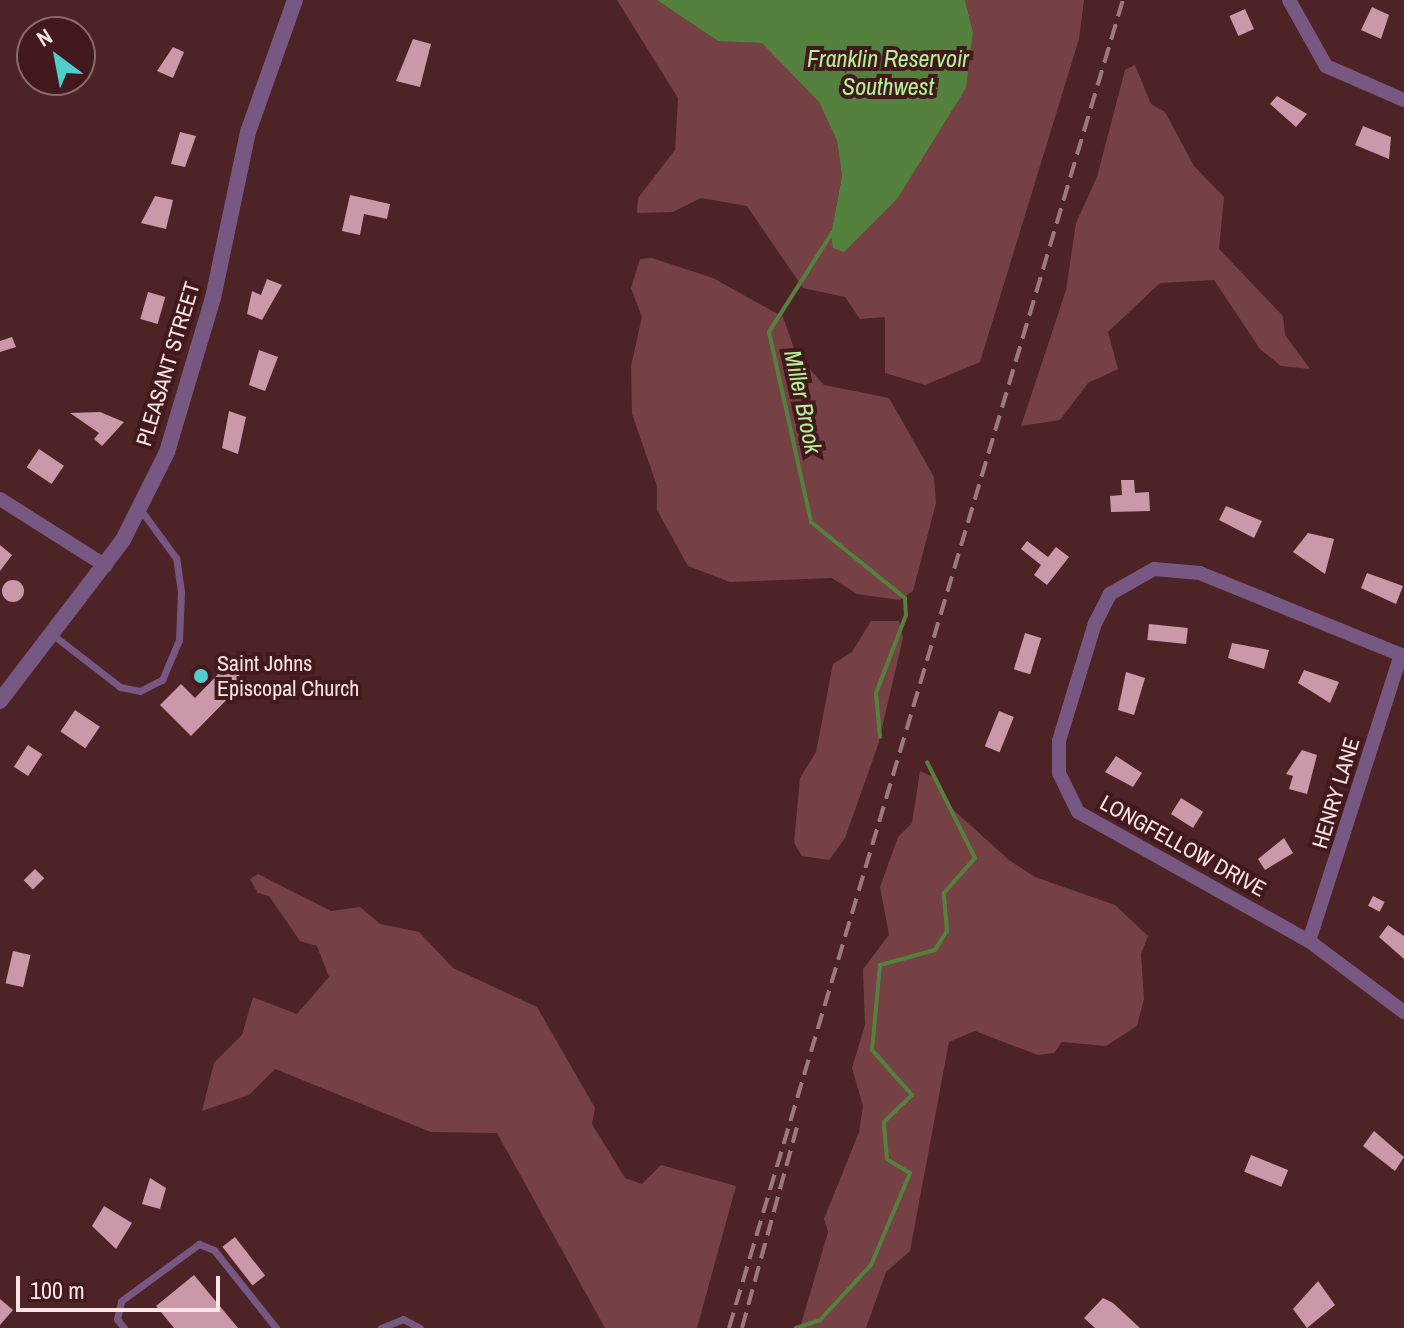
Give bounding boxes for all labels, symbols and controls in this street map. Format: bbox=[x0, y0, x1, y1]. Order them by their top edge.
north arrow bbox=[16, 16, 96, 96]
text: N bbox=[31, 21, 58, 54]
water label: Franklin Reservoir Southwest bbox=[807, 45, 969, 101]
street label: PLEASANT STREET bbox=[130, 279, 206, 449]
water label: Miller Brook bbox=[778, 348, 828, 456]
place label: Saint Johns Episcopal Church bbox=[217, 650, 359, 702]
marker: Saint Johns Episcopal Church bbox=[192, 667, 210, 685]
street label: HENRY LANE bbox=[1307, 734, 1365, 852]
street label: LONGFELLOW DRIVE bbox=[1095, 789, 1271, 903]
scale bar bbox=[20, 1260, 224, 1310]
text: 100 m bbox=[30, 1274, 85, 1306]

